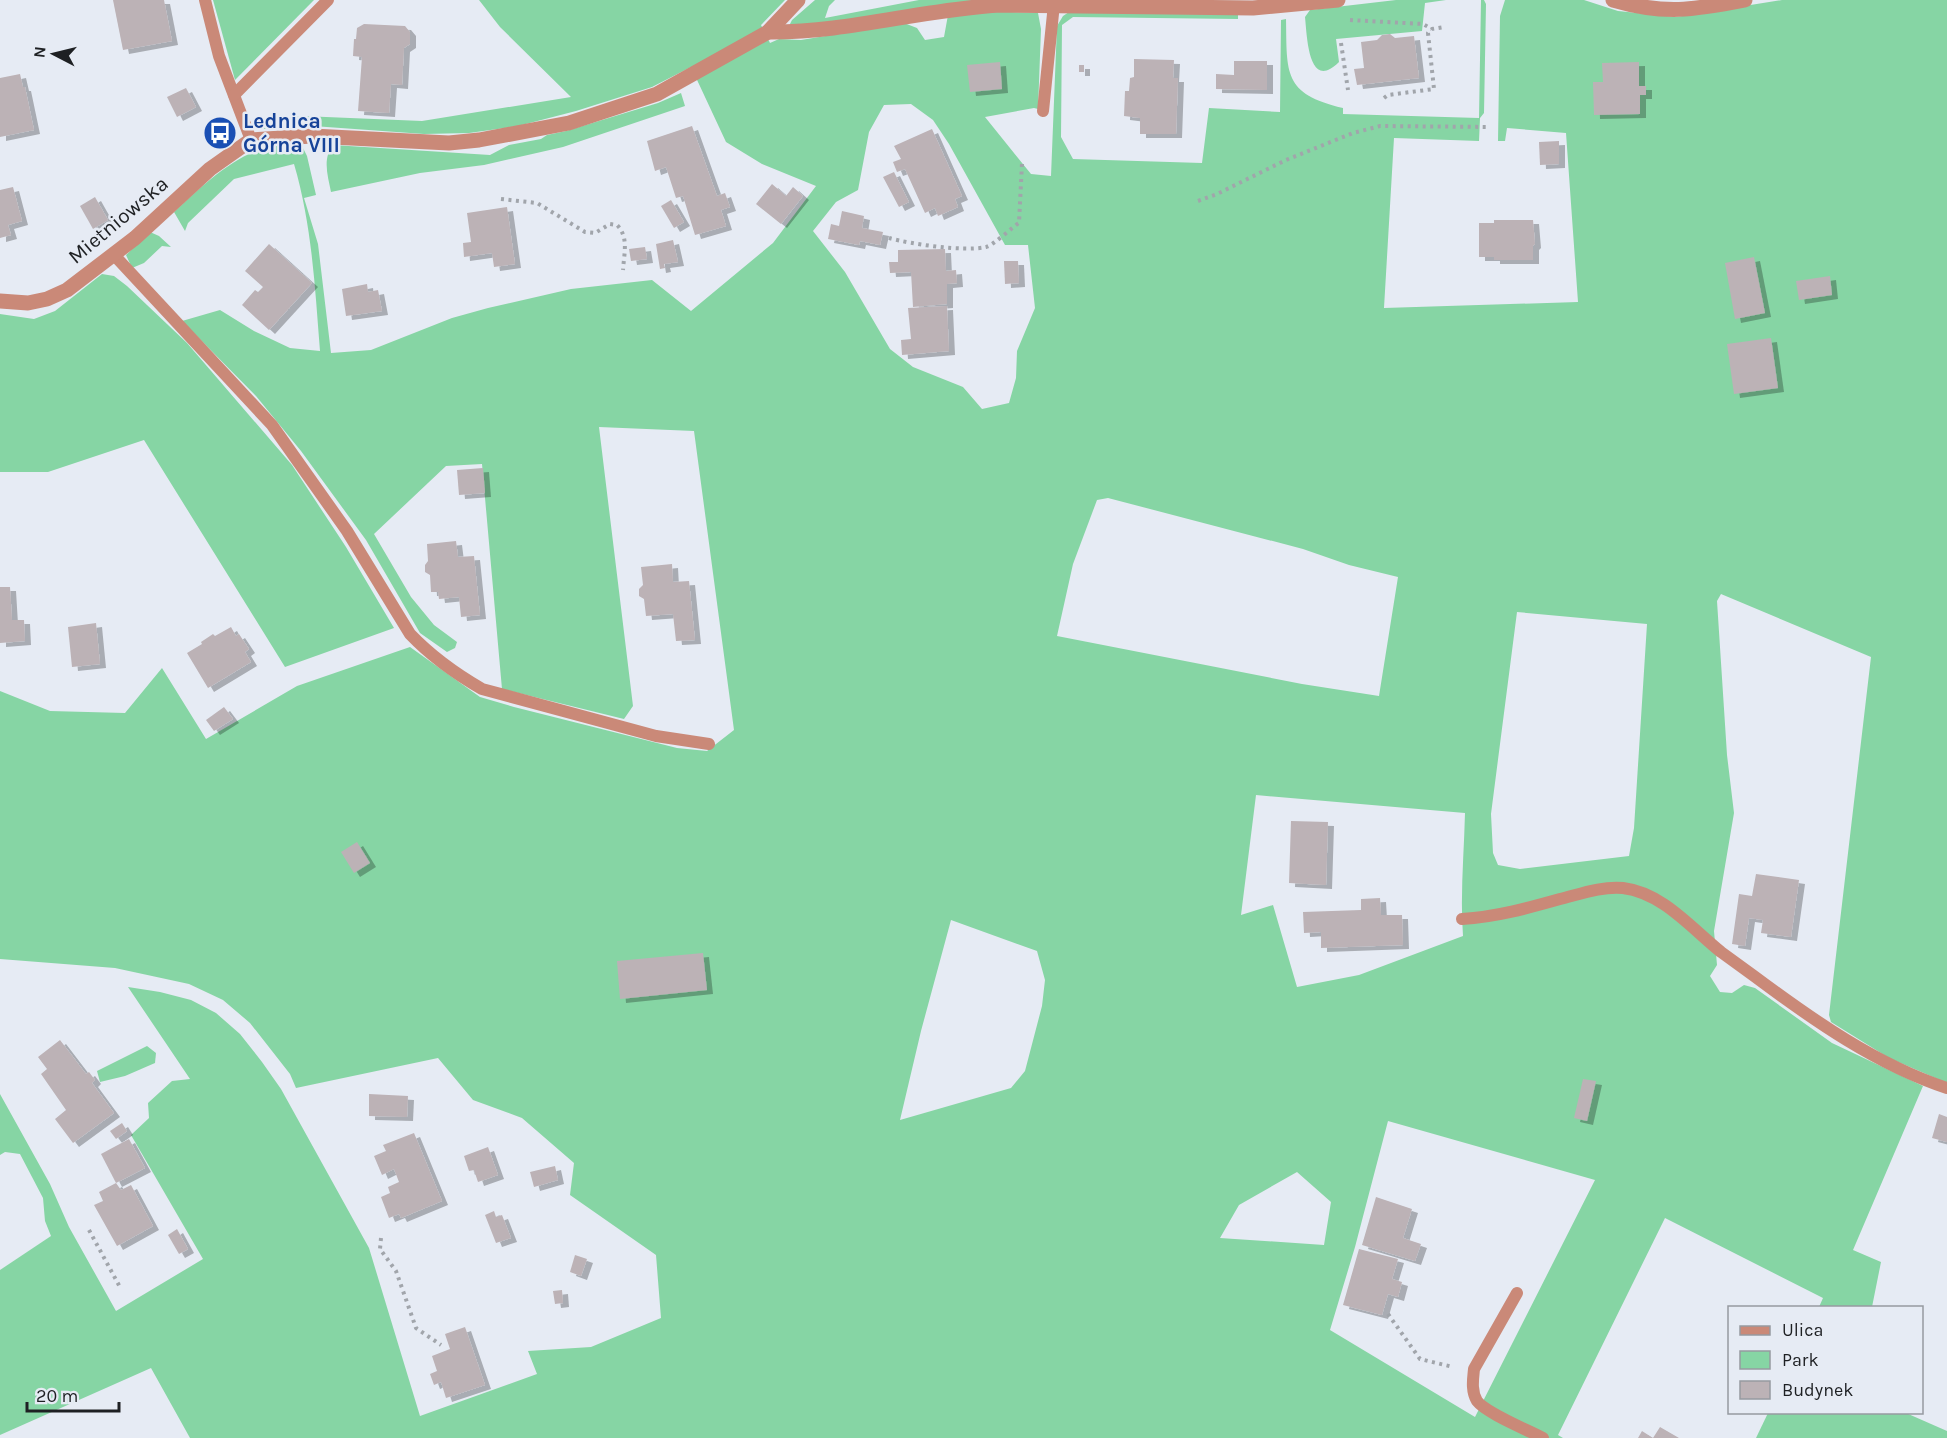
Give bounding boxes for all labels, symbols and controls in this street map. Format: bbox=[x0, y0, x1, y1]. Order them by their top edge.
north arrow bbox=[24, 24, 84, 84]
text: N bbox=[29, 45, 50, 59]
place label: Lednica Górna VIII bbox=[243, 109, 340, 157]
bus stop icon: Lednica Górna VIII bbox=[202, 115, 238, 151]
street label: Mietniowska bbox=[63, 171, 173, 269]
legend bbox=[1728, 1306, 1923, 1414]
text: Ulica bbox=[1782, 1319, 1823, 1341]
text: Park bbox=[1782, 1349, 1819, 1371]
scale bar bbox=[27, 1375, 118, 1413]
text: Budynek bbox=[1782, 1379, 1853, 1401]
text: 20 m bbox=[36, 1385, 78, 1407]

